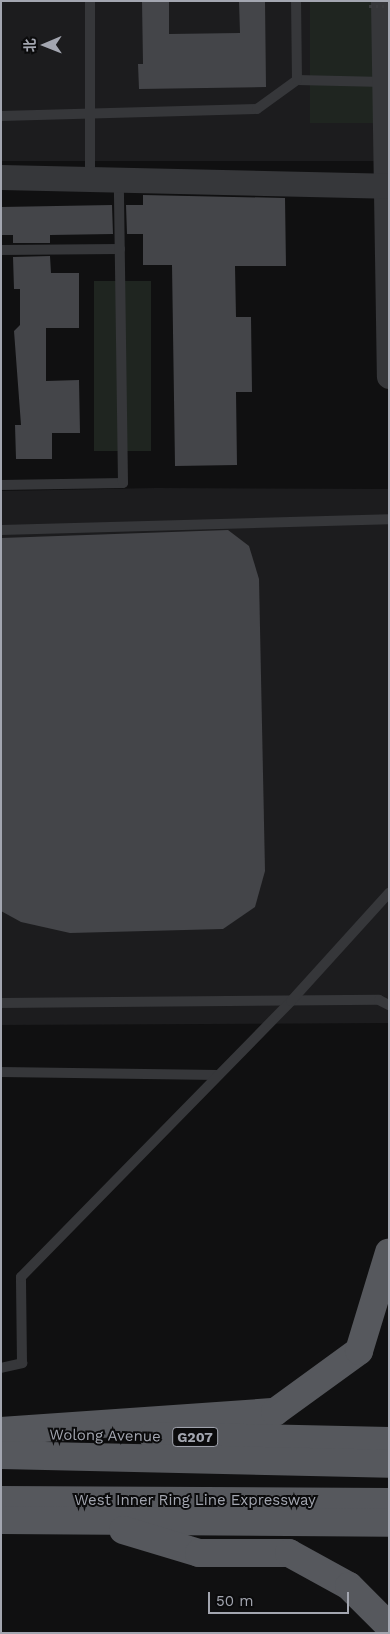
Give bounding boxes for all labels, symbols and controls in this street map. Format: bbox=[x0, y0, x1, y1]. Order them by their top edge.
north arrow bbox=[20, 20, 70, 70]
text: 北 bbox=[22, 38, 38, 52]
road number: G207 bbox=[171, 1425, 219, 1448]
street label: Wolong Avenue bbox=[49, 1426, 161, 1446]
street label: West Inner Ring Line Expressway bbox=[74, 1492, 316, 1510]
scale bar bbox=[210, 1582, 351, 1614]
text: 50 m bbox=[216, 1592, 253, 1610]

